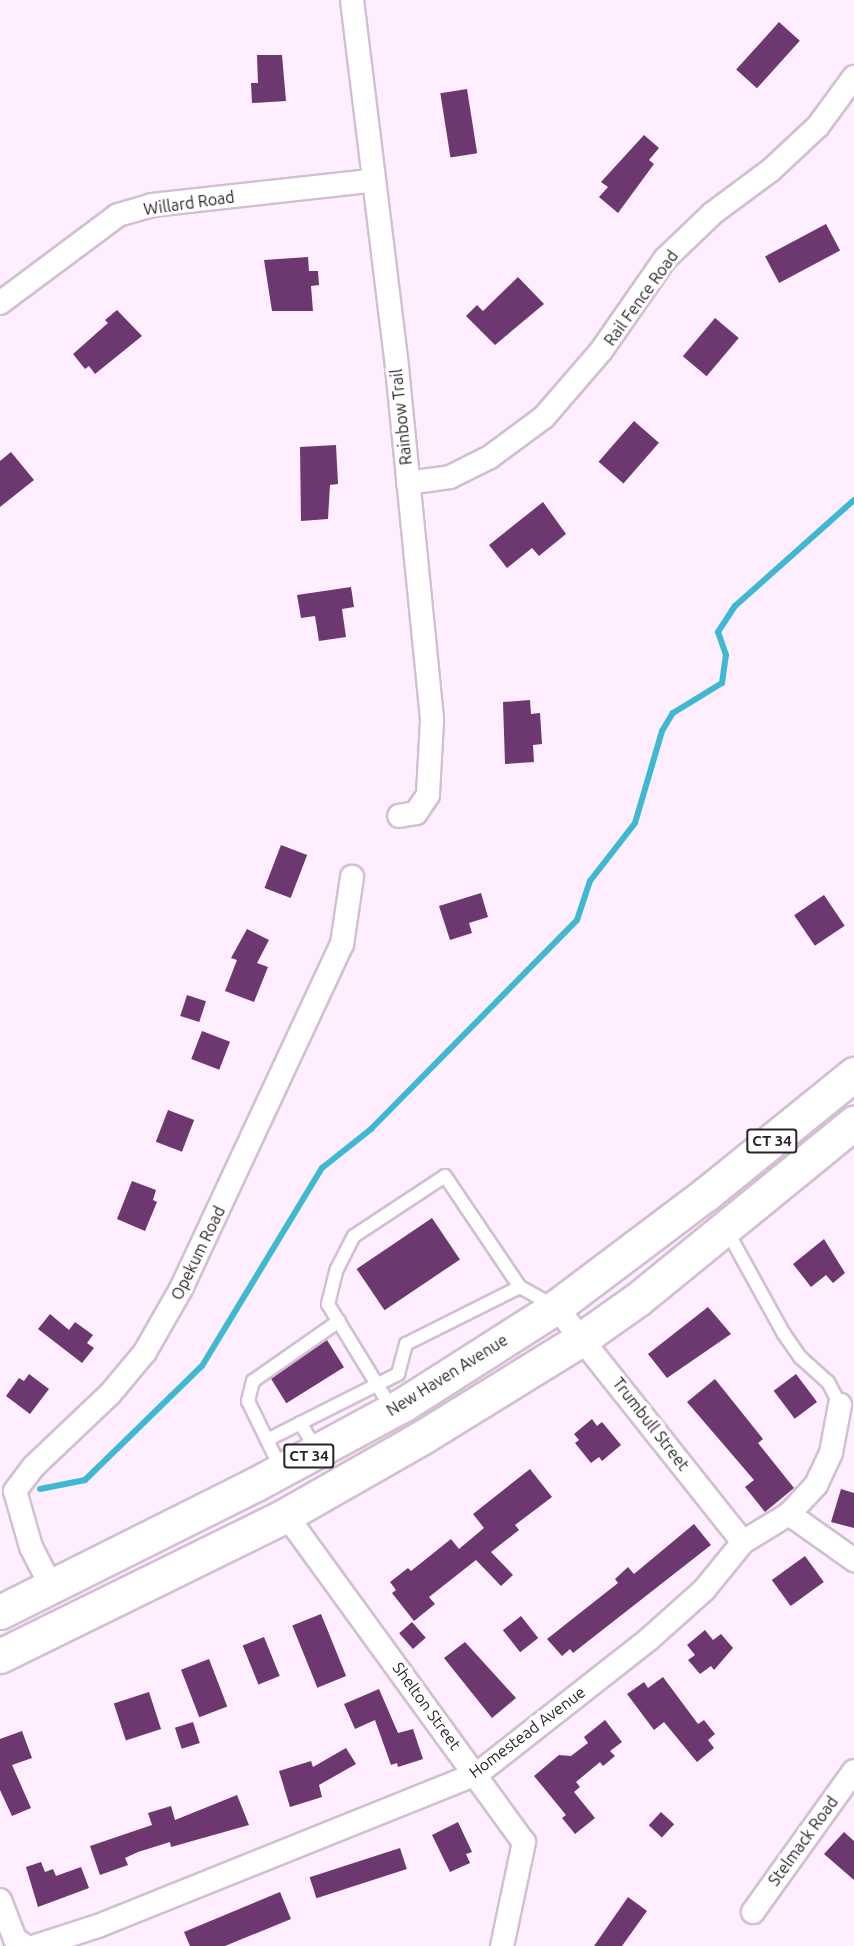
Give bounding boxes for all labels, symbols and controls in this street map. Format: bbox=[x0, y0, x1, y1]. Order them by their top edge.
street label: Willard Road bbox=[142, 187, 236, 219]
street label: Rail Fence Road bbox=[600, 247, 682, 349]
street label: Rainbow Trail bbox=[386, 368, 416, 466]
road number: CT 34 bbox=[745, 1129, 799, 1153]
street label: Opekum Road bbox=[167, 1203, 229, 1303]
street label: New Haven Avenue bbox=[383, 1330, 511, 1420]
street label: Trumbull Street bbox=[609, 1374, 693, 1474]
road number: CT 34 bbox=[282, 1444, 336, 1468]
street label: Shelton Street bbox=[389, 1658, 465, 1754]
street label: Homestead Avenue bbox=[465, 1682, 589, 1782]
street label: Stelmack Road bbox=[764, 1793, 842, 1889]

